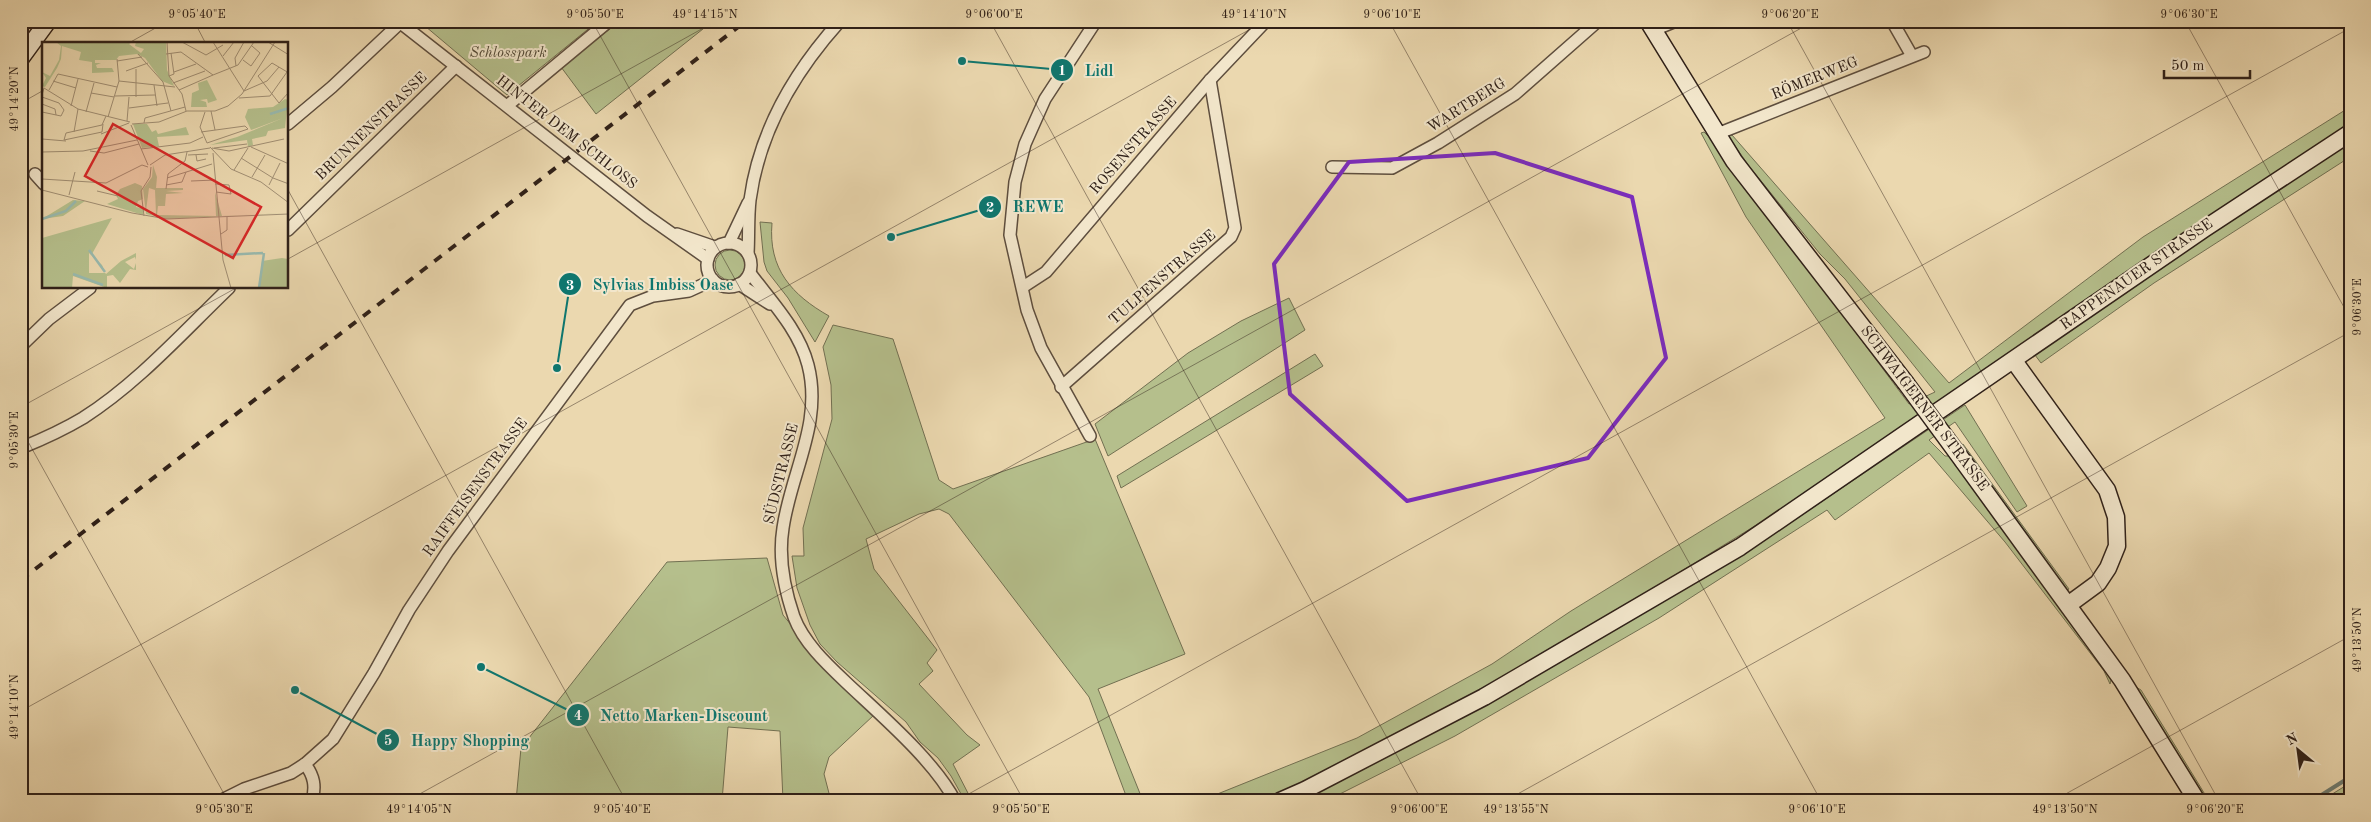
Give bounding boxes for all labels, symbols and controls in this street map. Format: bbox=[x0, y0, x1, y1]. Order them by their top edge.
text: 9°05'40"E bbox=[168, 8, 226, 21]
text: 9°05'50"E bbox=[566, 8, 624, 21]
text: 49°14'15"N bbox=[672, 8, 738, 21]
text: 9°06'00"E bbox=[965, 9, 1023, 21]
text: 49°14'10"N bbox=[1221, 9, 1287, 21]
text: 9°06'10"E bbox=[1363, 9, 1421, 21]
text: 9°06'20"E bbox=[1761, 9, 1819, 21]
text: 9°06'30"E bbox=[2160, 9, 2218, 21]
inset map bbox=[42, 42, 289, 289]
park label: Schlosspark bbox=[469, 46, 547, 61]
scale bar bbox=[2164, 48, 2250, 80]
street label: RÖMERWEG bbox=[1768, 52, 1861, 103]
callout: Lidl bbox=[1049, 55, 1123, 86]
text: 50 m bbox=[2171, 59, 2205, 74]
text: 1 bbox=[1058, 64, 1066, 79]
text: Lidl bbox=[1085, 64, 1114, 80]
text: 49°14'20"N bbox=[9, 66, 21, 132]
street label: BRUNNENSTRASSE bbox=[313, 70, 431, 184]
street label: HINTER DEM SCHLOSS bbox=[493, 73, 639, 193]
street label: WARTBERG bbox=[1425, 76, 1509, 136]
street label: ROSENSTRASSE bbox=[1088, 94, 1180, 198]
callout: REWE bbox=[978, 191, 1074, 222]
text: REWE bbox=[1013, 200, 1063, 216]
text: 2 bbox=[986, 201, 994, 216]
street label: RAPPENAUER STRASSE bbox=[2058, 217, 2216, 333]
street label: TULPENSTRASSE bbox=[1107, 228, 1219, 328]
callout: Sylvias Imbiss Oase bbox=[558, 269, 744, 300]
text: Sylvias Imbiss Oase bbox=[592, 278, 734, 294]
text: 9°06'30"E bbox=[2352, 278, 2364, 336]
text: 3 bbox=[566, 279, 574, 294]
street label: SCHWAIGERNER STRASSE bbox=[1857, 324, 1991, 494]
text: 9°05'30"E bbox=[8, 411, 21, 469]
street label: RAIFFEISENSTRASSE bbox=[421, 416, 531, 560]
street label: SÜDSTRASSE bbox=[759, 421, 802, 526]
text: 49°13'50"N bbox=[2351, 607, 2364, 673]
text: 49°14'10"N bbox=[9, 674, 21, 740]
callout: Netto Marken-Discount bbox=[565, 700, 778, 731]
text: 4 bbox=[574, 709, 582, 724]
text: Netto Marken-Discount bbox=[600, 709, 768, 725]
north arrow bbox=[2274, 724, 2324, 774]
callout: Happy Shopping bbox=[376, 725, 539, 756]
text: N bbox=[2284, 731, 2301, 748]
text: 5 bbox=[384, 734, 392, 749]
text: Happy Shopping bbox=[411, 734, 529, 750]
text: 9°05'30"E bbox=[195, 803, 253, 816]
text: 49°14'05"N bbox=[386, 803, 452, 816]
text: 9°05'40"E bbox=[593, 803, 651, 816]
text: 9°05'50"E bbox=[992, 803, 1050, 816]
text: 49°13'55"N bbox=[1483, 803, 1549, 816]
text: 49°13'50"N bbox=[2032, 803, 2098, 816]
text: 9°06'00"E bbox=[1390, 804, 1448, 816]
text: 9°06'10"E bbox=[1788, 804, 1846, 816]
text: 9°06'20"E bbox=[2186, 804, 2244, 816]

